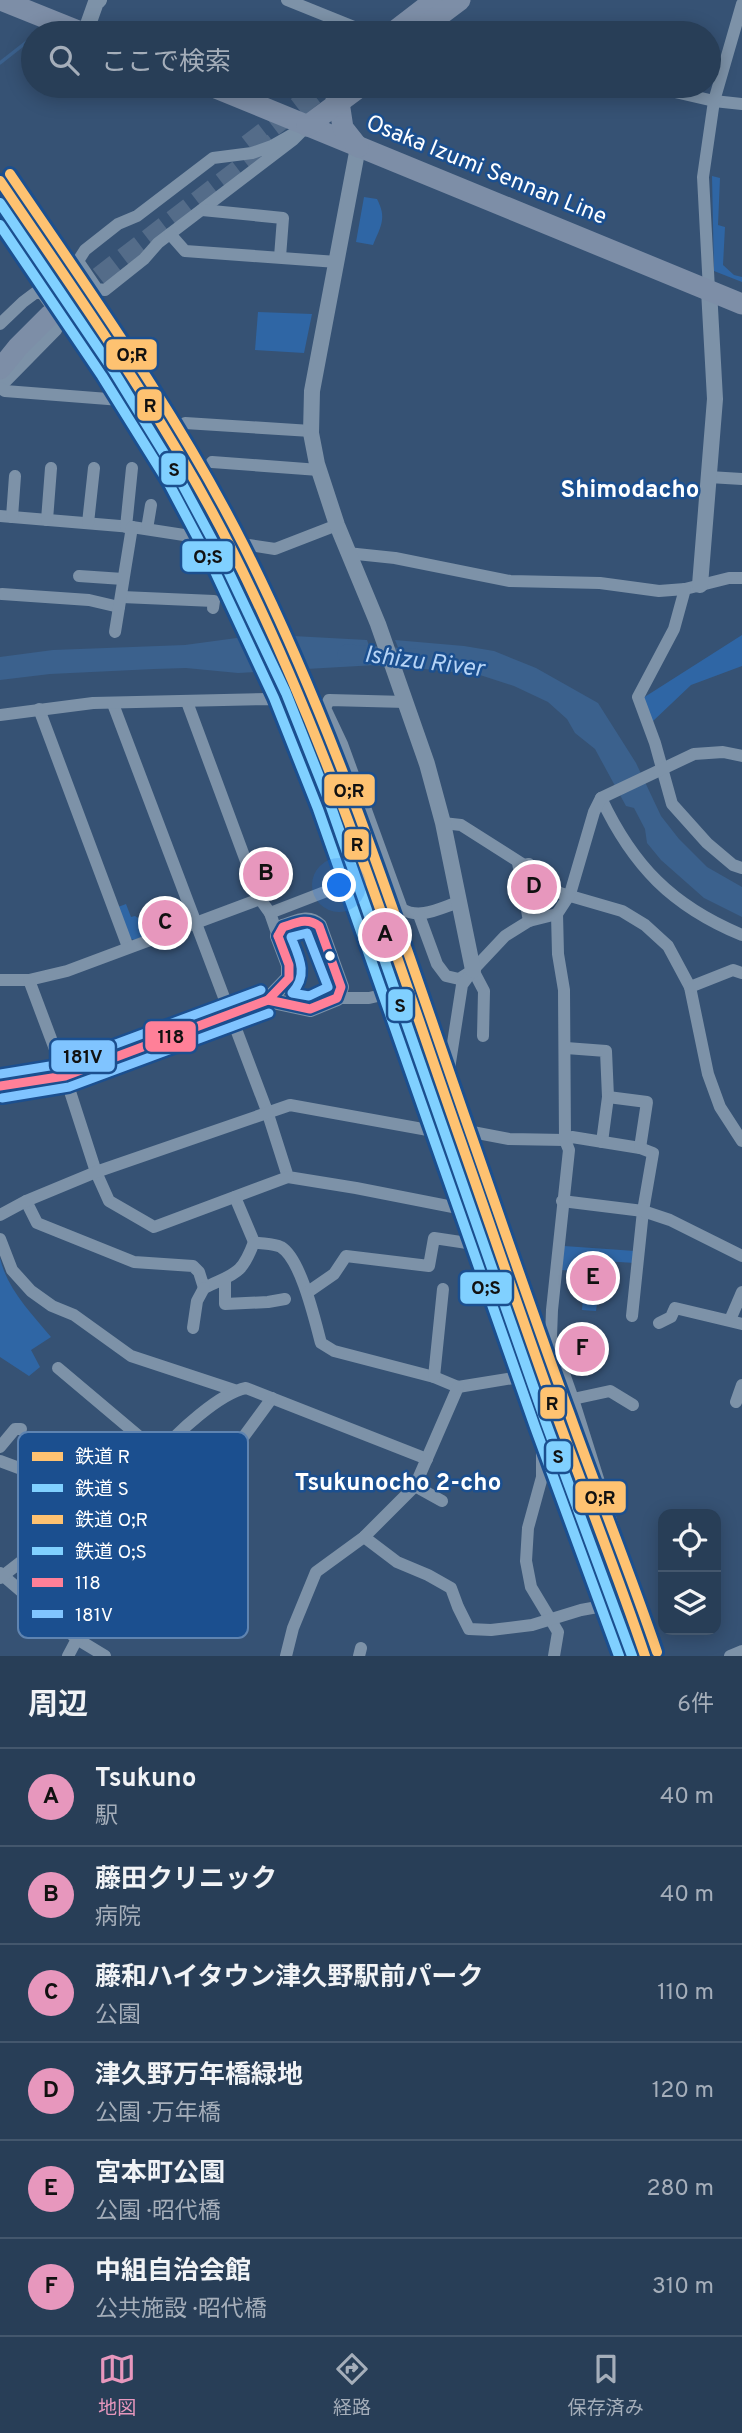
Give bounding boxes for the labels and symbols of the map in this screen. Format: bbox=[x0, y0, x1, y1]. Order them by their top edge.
street label: Osaka Izumi Sennan Line bbox=[361, 109, 611, 233]
line badge: O;R bbox=[105, 338, 158, 371]
text: O;R bbox=[116, 344, 148, 368]
line badge: R bbox=[136, 388, 163, 422]
text: R bbox=[143, 395, 157, 419]
line badge: S bbox=[160, 452, 187, 486]
text: S bbox=[168, 459, 180, 483]
district label: Shimodacho bbox=[561, 476, 699, 506]
line badge: O;S bbox=[181, 540, 234, 573]
text: O;S bbox=[193, 546, 223, 570]
water label: Ishizu River bbox=[362, 641, 487, 685]
line badge: O;R bbox=[323, 773, 376, 807]
text: O;R bbox=[333, 780, 365, 804]
line badge: R bbox=[343, 828, 370, 861]
text: R bbox=[350, 834, 364, 858]
pin: B bbox=[243, 848, 289, 900]
pin: D bbox=[511, 861, 557, 913]
your location bbox=[322, 868, 356, 902]
pin: C bbox=[142, 897, 188, 949]
pin: A bbox=[362, 909, 408, 961]
unlabelled marker bbox=[323, 949, 337, 963]
line badge: S bbox=[387, 988, 414, 1022]
text: S bbox=[394, 995, 406, 1019]
line badge: 118 bbox=[144, 1020, 197, 1053]
text: 118 bbox=[157, 1026, 185, 1050]
line badge: 181V bbox=[50, 1039, 116, 1073]
text: 181V bbox=[63, 1046, 103, 1070]
pin: E bbox=[570, 1252, 616, 1304]
line badge: O;S bbox=[459, 1271, 513, 1305]
text: O;S bbox=[471, 1277, 501, 1301]
pin: F bbox=[559, 1323, 605, 1375]
line badge: R bbox=[539, 1386, 566, 1420]
text: R bbox=[545, 1393, 559, 1417]
legend bbox=[18, 1432, 248, 1638]
line badge: S bbox=[545, 1440, 572, 1473]
text: 鉄道 R bbox=[75, 1446, 130, 1470]
text: S bbox=[552, 1446, 564, 1470]
district label: Tsukunocho 2-cho bbox=[295, 1469, 501, 1499]
text: 鉄道 S bbox=[75, 1478, 129, 1502]
line badge: O;R bbox=[574, 1480, 627, 1514]
text: O;R bbox=[584, 1487, 616, 1511]
text: 鉄道 O;R bbox=[75, 1509, 148, 1533]
text: 鉄道 O;S bbox=[75, 1541, 147, 1565]
text: 118 bbox=[75, 1572, 101, 1596]
text: 181V bbox=[75, 1604, 113, 1628]

